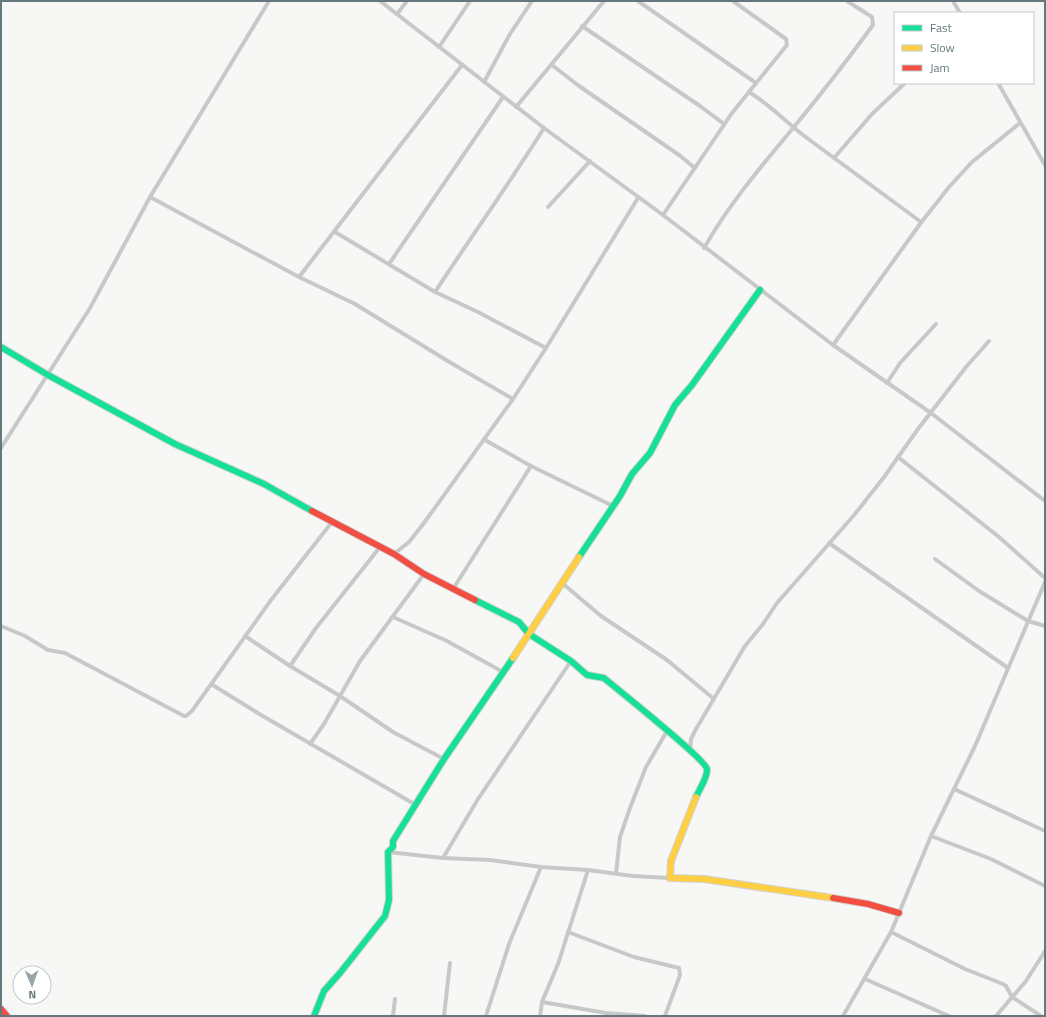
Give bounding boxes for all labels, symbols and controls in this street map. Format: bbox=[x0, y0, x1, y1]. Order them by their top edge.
legend bbox=[894, 12, 1034, 84]
text: Fast bbox=[930, 18, 953, 37]
text: Slow bbox=[930, 38, 955, 57]
text: Jam bbox=[930, 58, 950, 77]
north arrow bbox=[12, 965, 52, 1005]
text: N bbox=[28, 987, 36, 1003]

